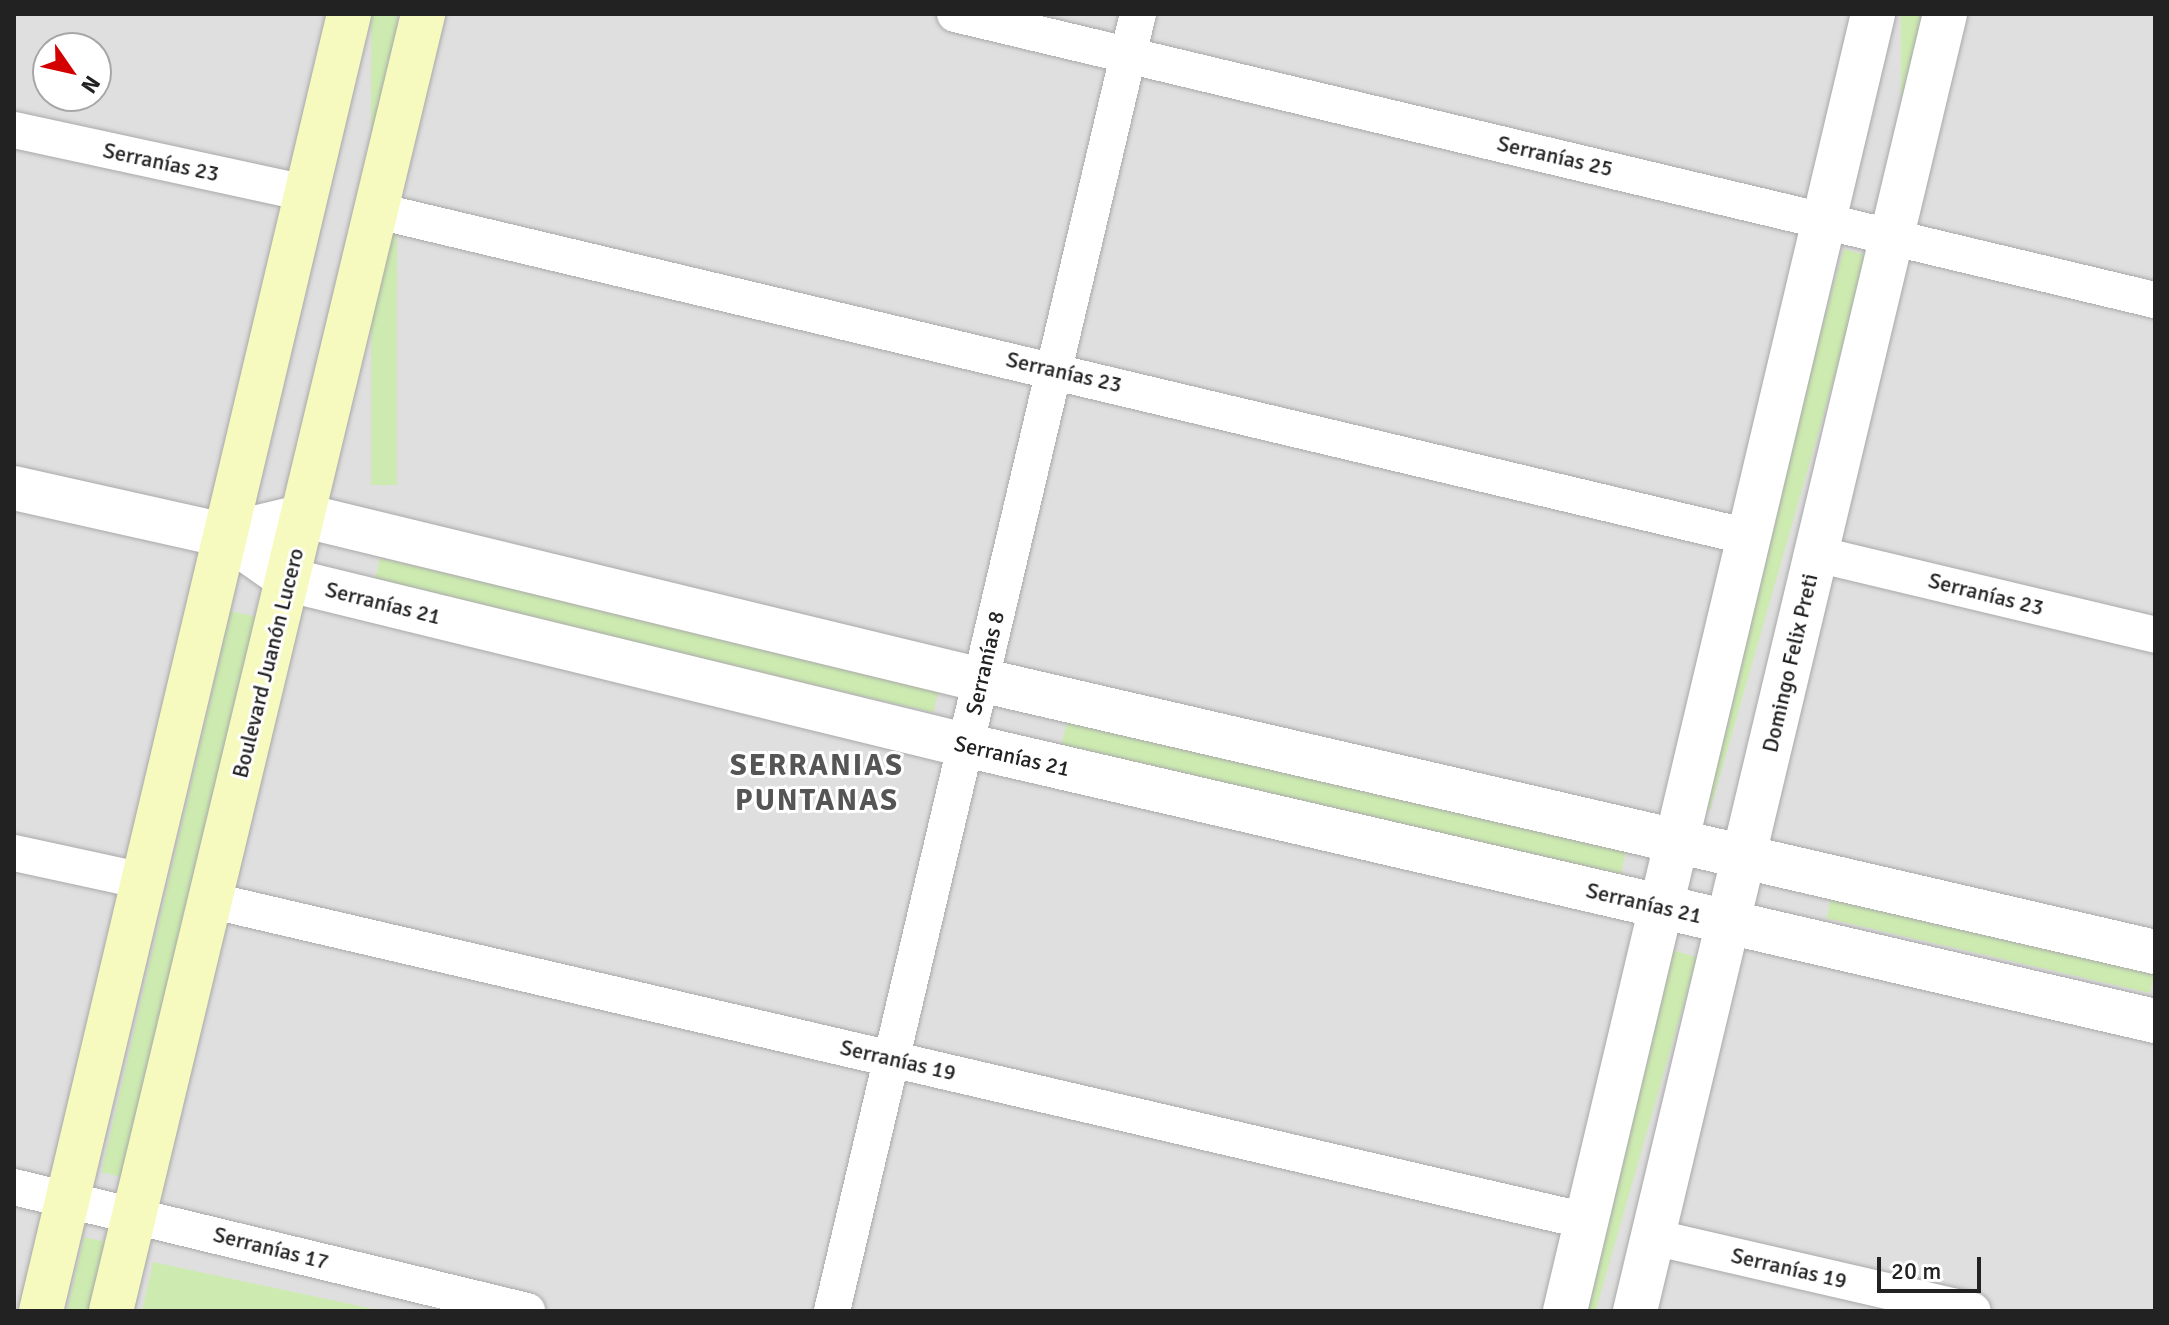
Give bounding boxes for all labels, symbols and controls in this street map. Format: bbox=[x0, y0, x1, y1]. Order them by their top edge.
north arrow bbox=[32, 32, 112, 112]
text: N bbox=[75, 71, 106, 98]
street label: Serranías 25 bbox=[1495, 130, 1615, 182]
street label: Serranías 23 bbox=[101, 137, 221, 187]
street label: Serranías 23 bbox=[1004, 346, 1124, 398]
street label: Boulevard Juanón Lucero bbox=[227, 545, 309, 781]
street label: Serranías 23 bbox=[1926, 567, 2046, 621]
street label: Domingo Felix Preti bbox=[1757, 571, 1823, 755]
street label: Serranías 21 bbox=[323, 576, 443, 630]
street label: Serranías 8 bbox=[960, 608, 1010, 718]
street label: Serranías 21 bbox=[952, 730, 1072, 782]
district label: SERRANIAS PUNTANAS bbox=[730, 748, 904, 818]
street label: Serranías 21 bbox=[1584, 877, 1704, 929]
street label: Serranías 19 bbox=[838, 1034, 958, 1086]
street label: Serranías 17 bbox=[211, 1221, 331, 1275]
scale bar bbox=[1881, 1241, 1985, 1291]
street label: Serranías 19 bbox=[1729, 1242, 1849, 1294]
text: 20 m bbox=[1891, 1256, 1941, 1286]

